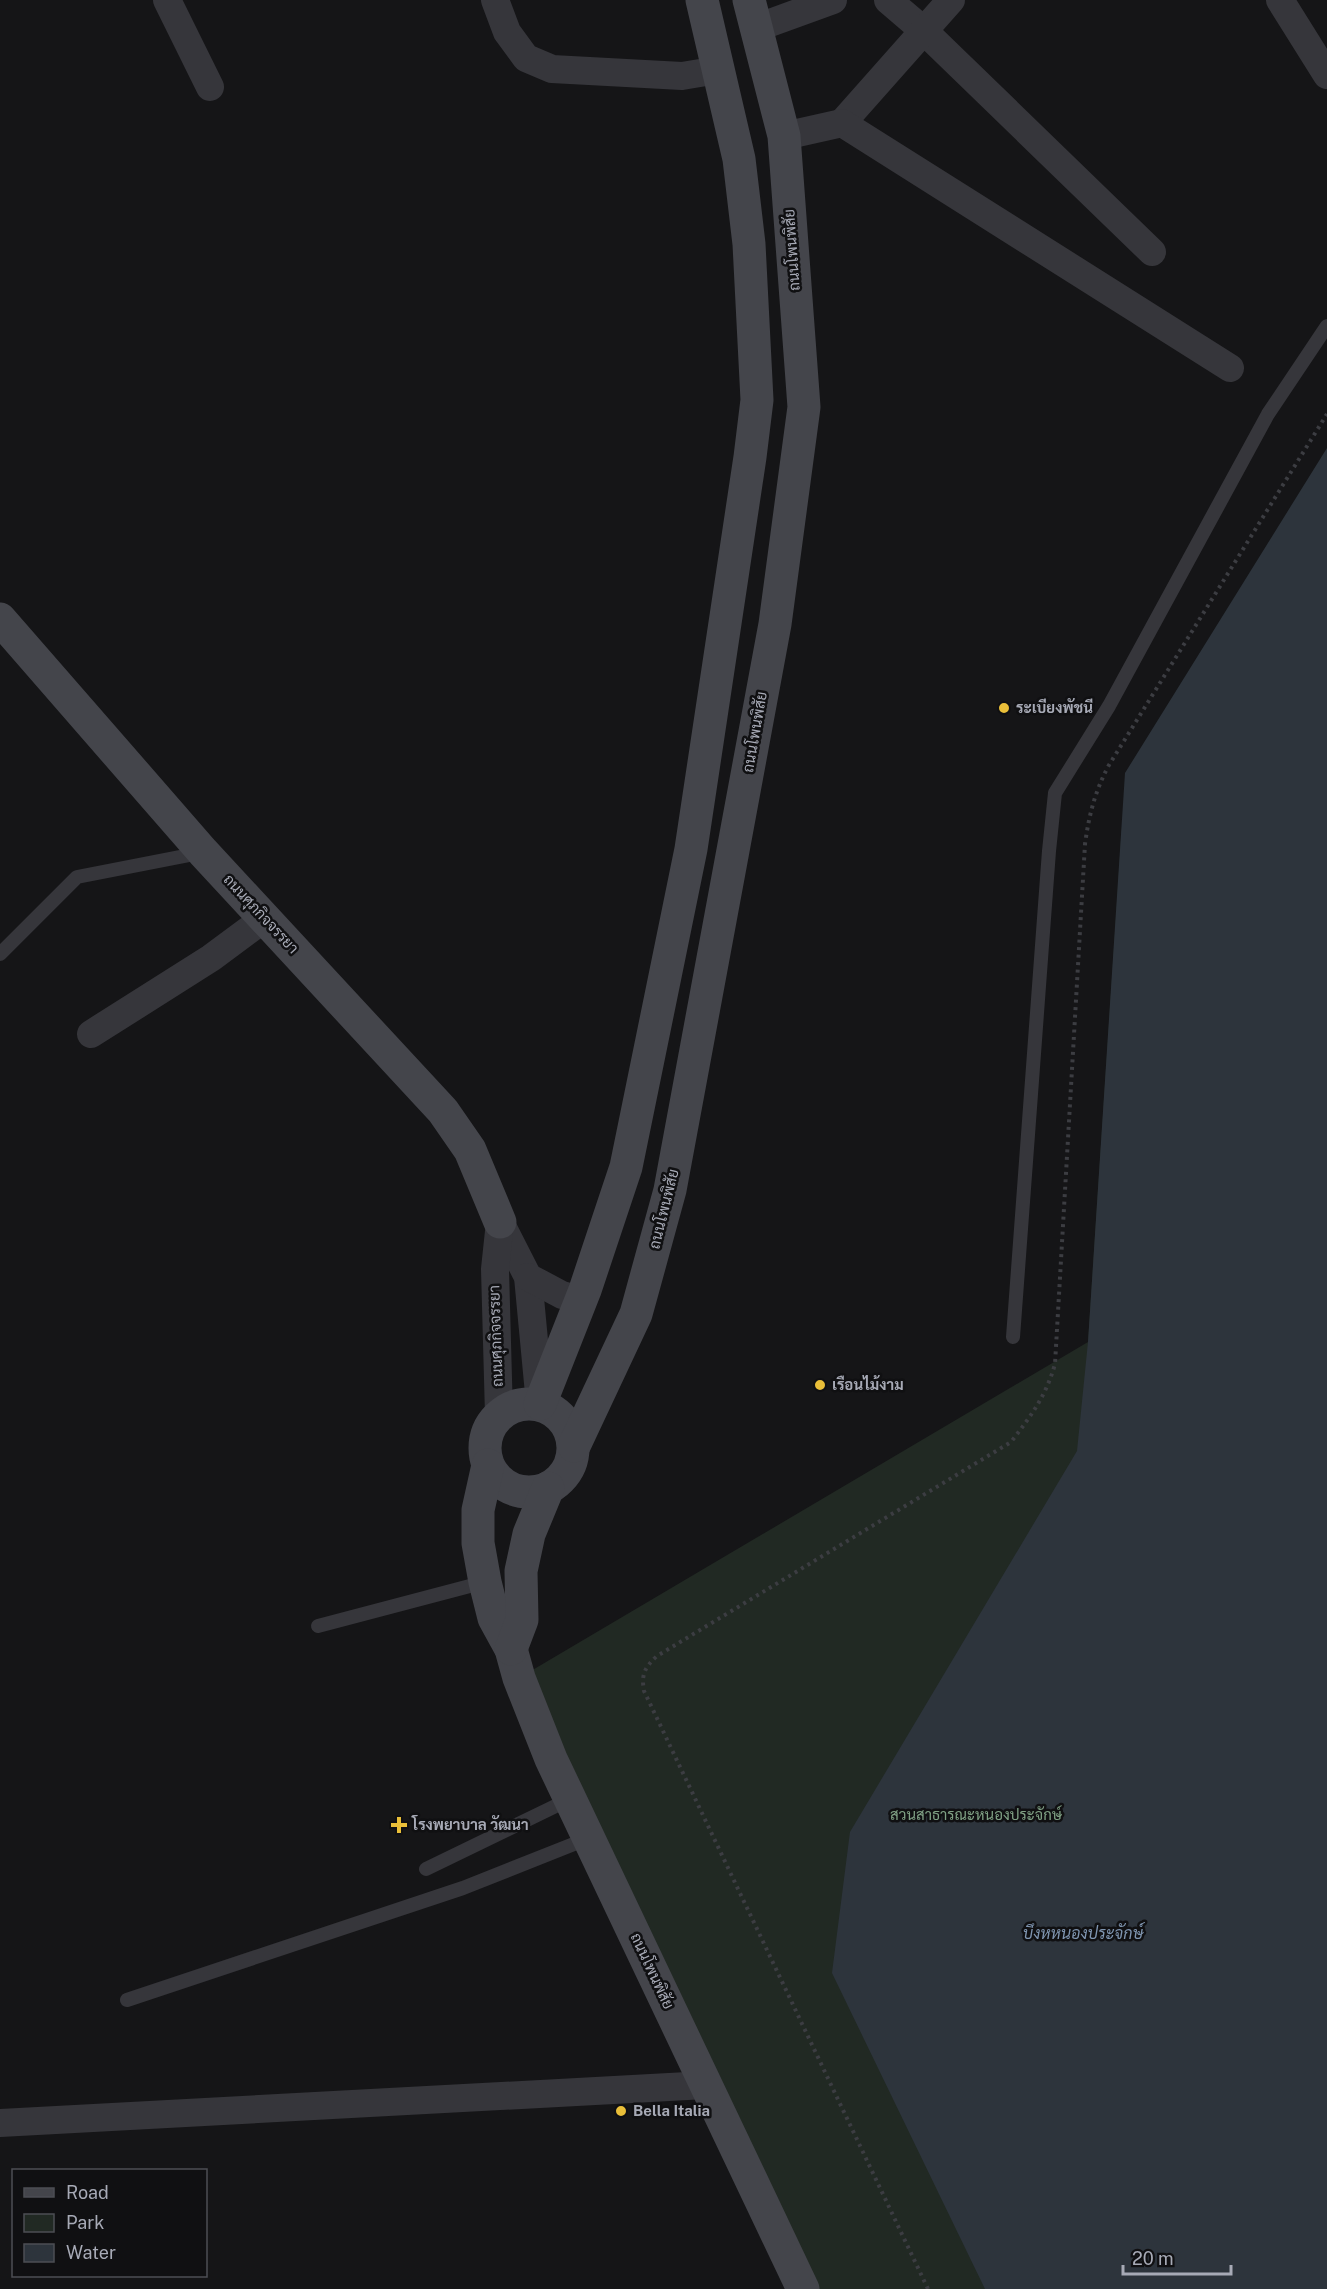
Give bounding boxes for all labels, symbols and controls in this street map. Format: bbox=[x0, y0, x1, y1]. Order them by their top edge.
street label: ถนนโพนพิสัย bbox=[779, 209, 803, 292]
street label: ถนนโพนพิสัย bbox=[738, 690, 770, 774]
place label: ระเบียงพัชนี bbox=[1016, 698, 1093, 716]
marker: ระเบียงพัชนี bbox=[997, 701, 1011, 715]
street label: ถนนศุภกิจจรรยา bbox=[218, 871, 302, 959]
street label: ถนนโพนพิสัย bbox=[644, 1167, 682, 1251]
street label: ถนนศุภกิจจรรยา bbox=[485, 1285, 509, 1387]
place label: เรือนไม้งาม bbox=[832, 1375, 904, 1393]
marker: เรือนไม้งาม bbox=[813, 1378, 827, 1392]
park label: สวนสาธารณะหนองประจักษ์ bbox=[890, 1805, 1063, 1823]
place label: โรงพยาบาล วัฒนา bbox=[411, 1814, 529, 1833]
marker: โรงพยาบาล วัฒนา bbox=[390, 1816, 408, 1834]
water label: บึงหหนองประจักษ์ bbox=[1023, 1921, 1145, 1943]
street label: ถนนโพนพิสัย bbox=[627, 1930, 678, 2012]
place label: Bella Italia bbox=[633, 2102, 710, 2119]
marker: Bella Italia bbox=[614, 2104, 628, 2118]
legend bbox=[12, 2169, 207, 2277]
text: Road bbox=[66, 2182, 109, 2203]
text: Park bbox=[66, 2212, 104, 2233]
scale bar bbox=[1123, 2238, 1231, 2276]
text: Water bbox=[66, 2242, 116, 2263]
text: 20 m bbox=[1132, 2248, 1174, 2269]

